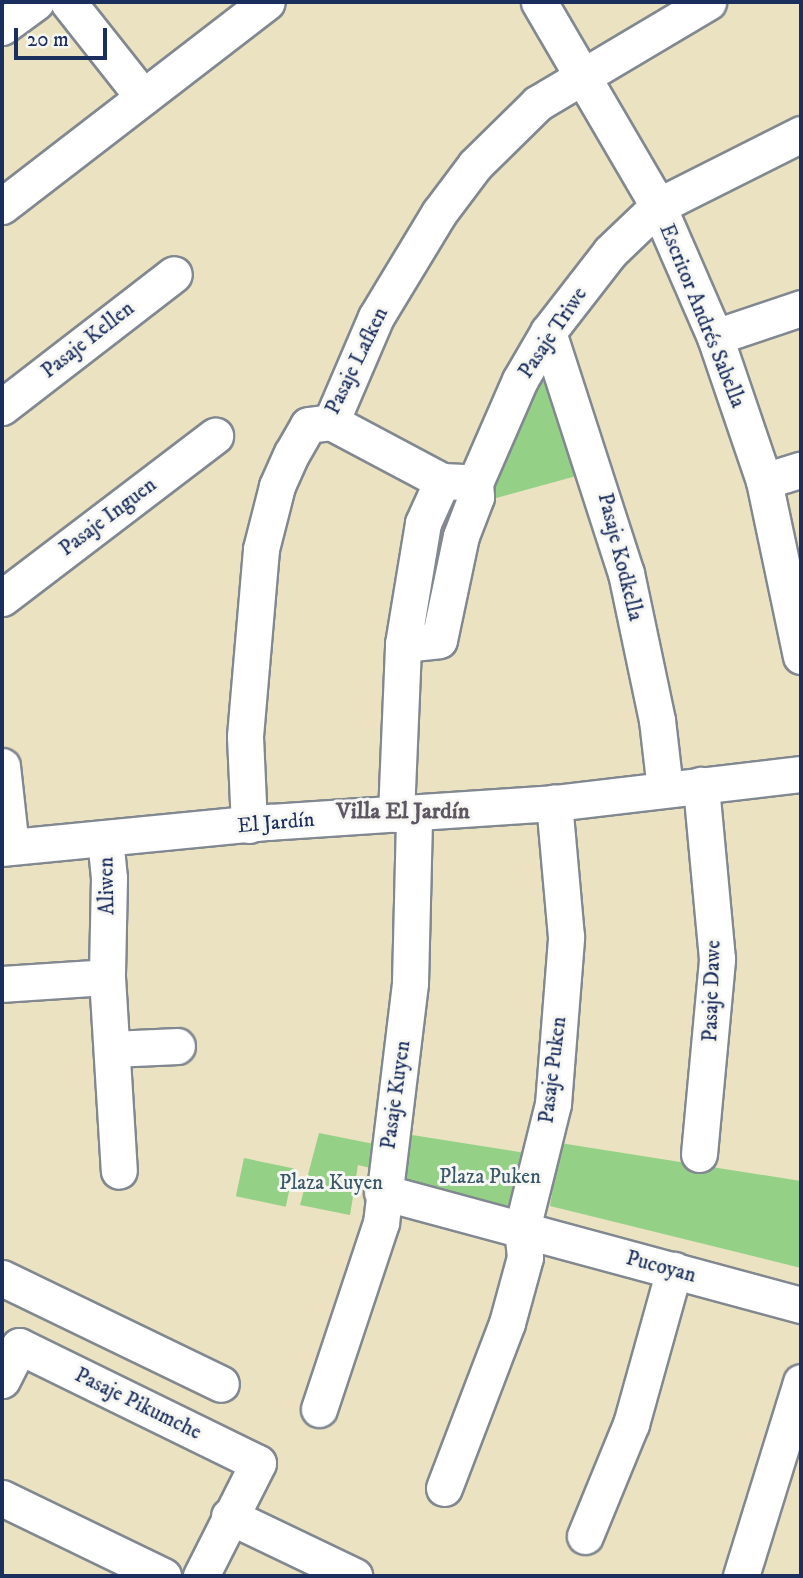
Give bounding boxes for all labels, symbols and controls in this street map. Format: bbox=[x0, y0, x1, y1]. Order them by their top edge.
scale bar bbox=[18, 14, 110, 58]
text: 20 m bbox=[27, 27, 69, 53]
street label: Escritor Andrés Sabella bbox=[654, 220, 750, 412]
street label: Pasaje Triwe bbox=[513, 283, 593, 383]
street label: Pasaje Kellen bbox=[37, 296, 139, 384]
street label: Pasaje Lafken bbox=[320, 303, 394, 419]
street label: Pasaje Inguen bbox=[55, 472, 161, 562]
street label: Pasaje Kodkella bbox=[592, 490, 648, 624]
district label: Villa El Jardín bbox=[336, 798, 470, 826]
street label: El Jardín bbox=[236, 807, 316, 839]
street label: Aliwen bbox=[94, 857, 120, 915]
street label: Pasaje Dawe bbox=[698, 940, 726, 1042]
street label: Pasaje Puken bbox=[534, 1015, 572, 1125]
street label: Pasaje Kuyen bbox=[376, 1039, 416, 1151]
park label: Plaza Puken bbox=[439, 1164, 541, 1190]
park label: Plaza Kuyen bbox=[279, 1170, 383, 1196]
street label: Pucoyan bbox=[623, 1246, 699, 1288]
street label: Pasaje Pikumche bbox=[71, 1362, 205, 1446]

